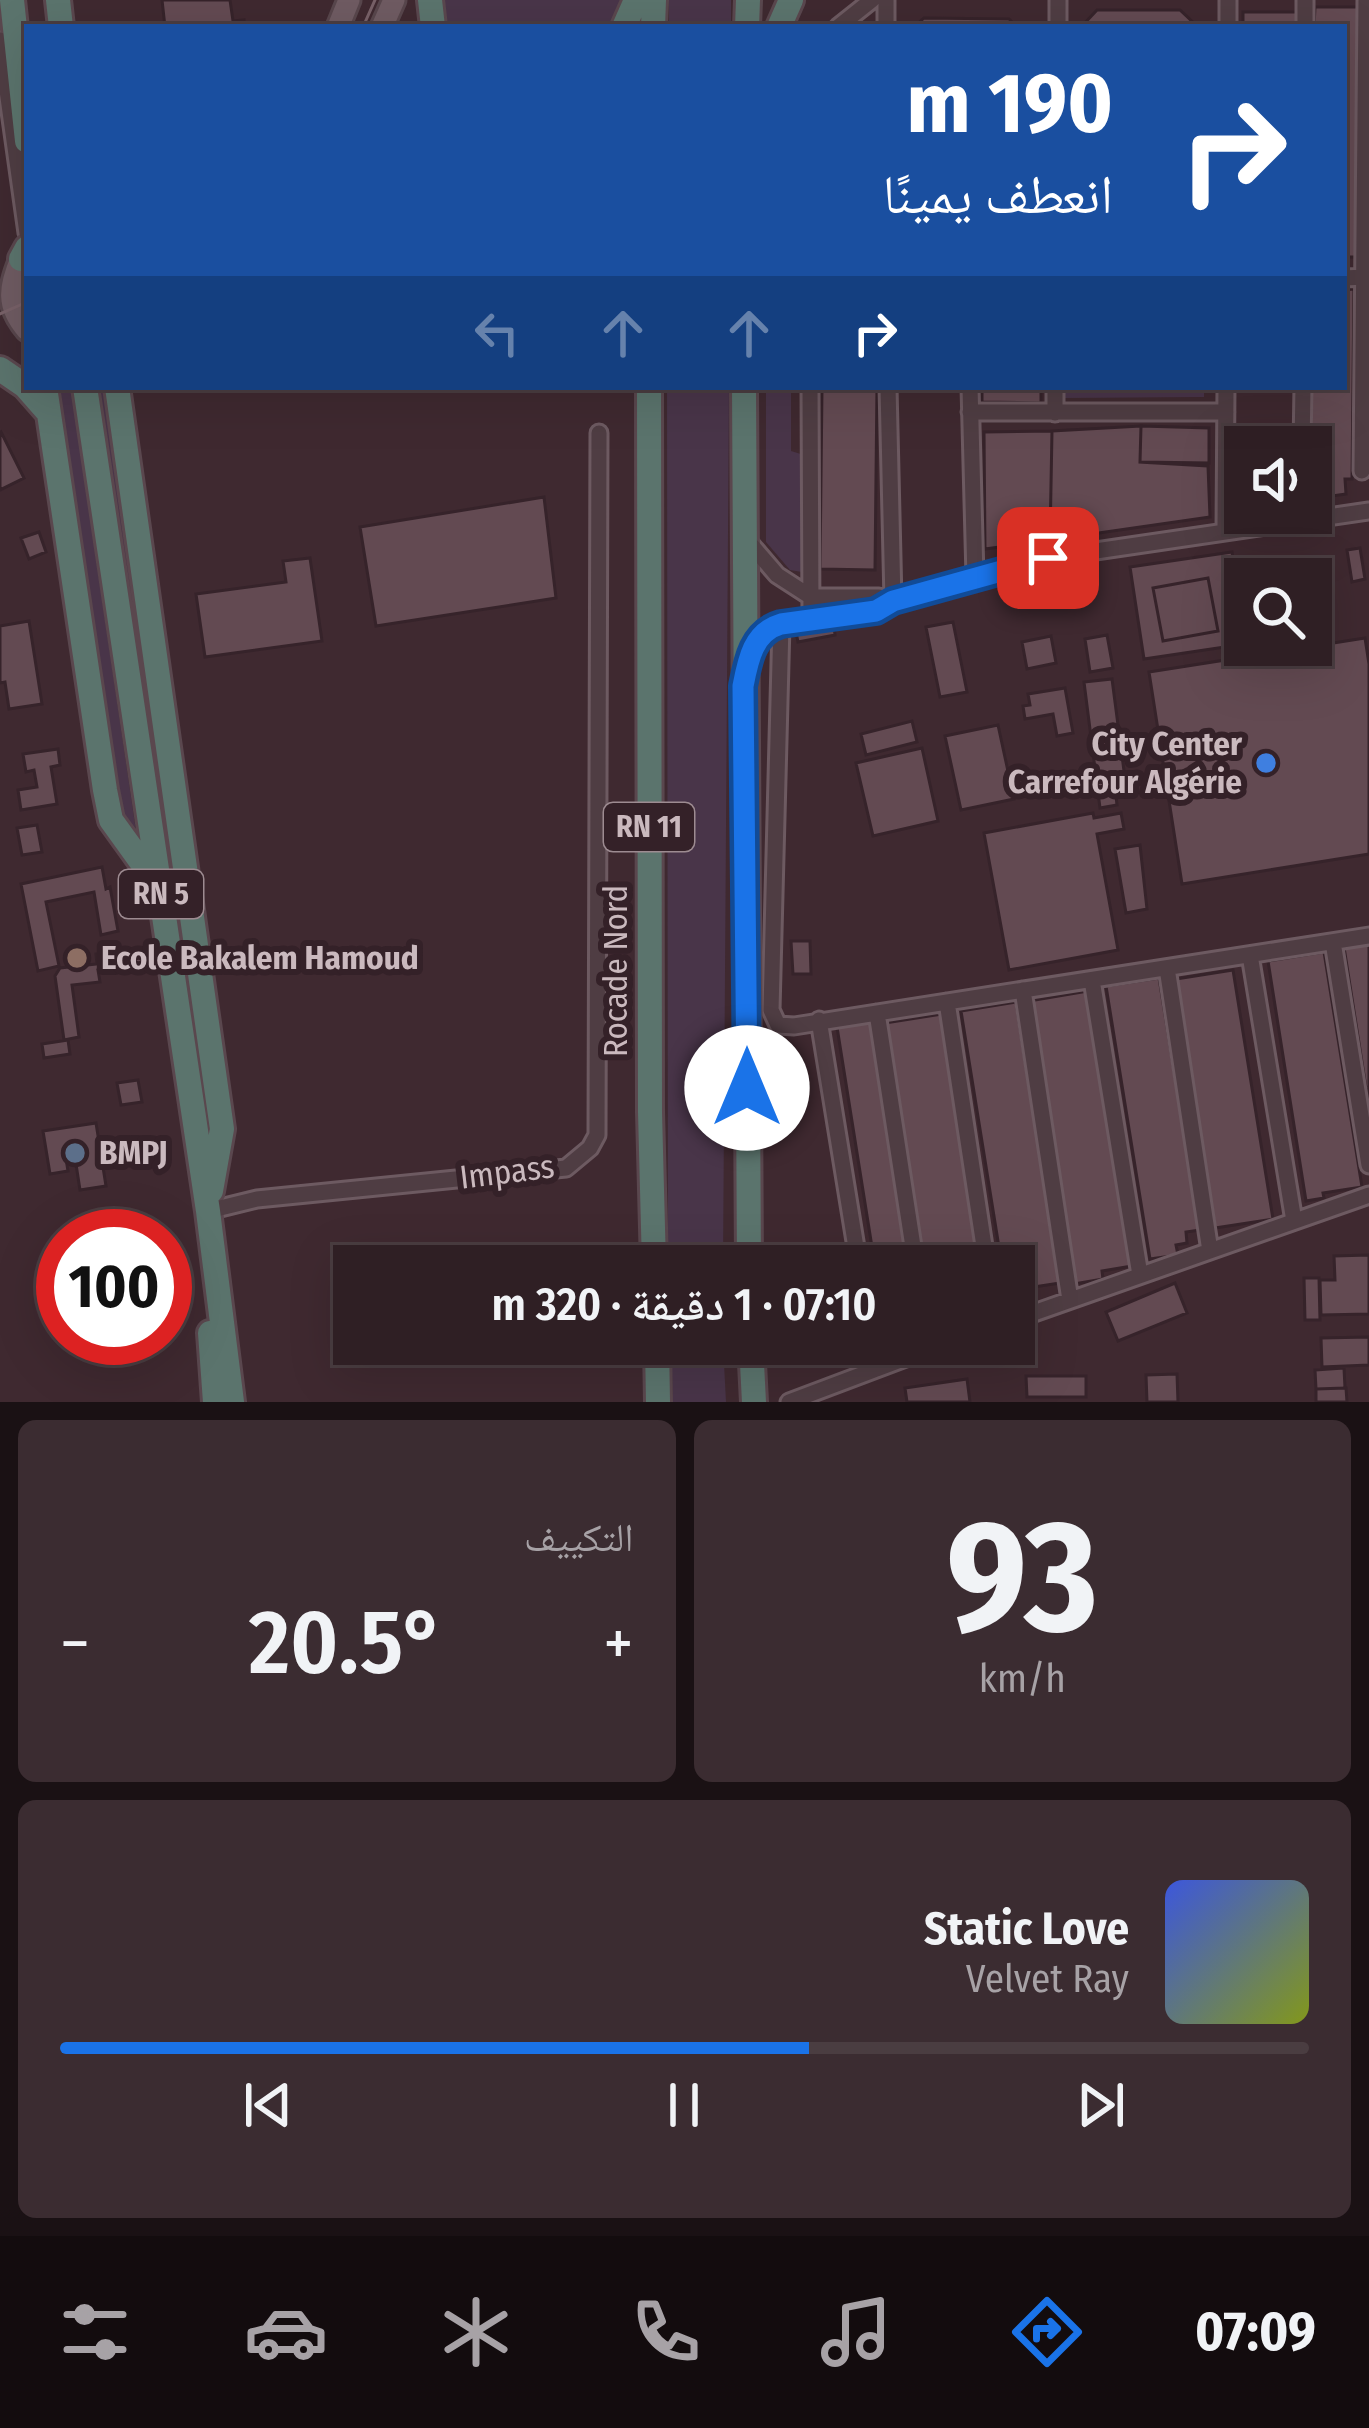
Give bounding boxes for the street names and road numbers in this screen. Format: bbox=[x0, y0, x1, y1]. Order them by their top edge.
road number: RN 11 bbox=[604, 803, 694, 851]
road number: RN 5 bbox=[119, 870, 203, 918]
street label: Rocade Nord bbox=[596, 885, 636, 1057]
street label: Impass bbox=[457, 1146, 557, 1198]

